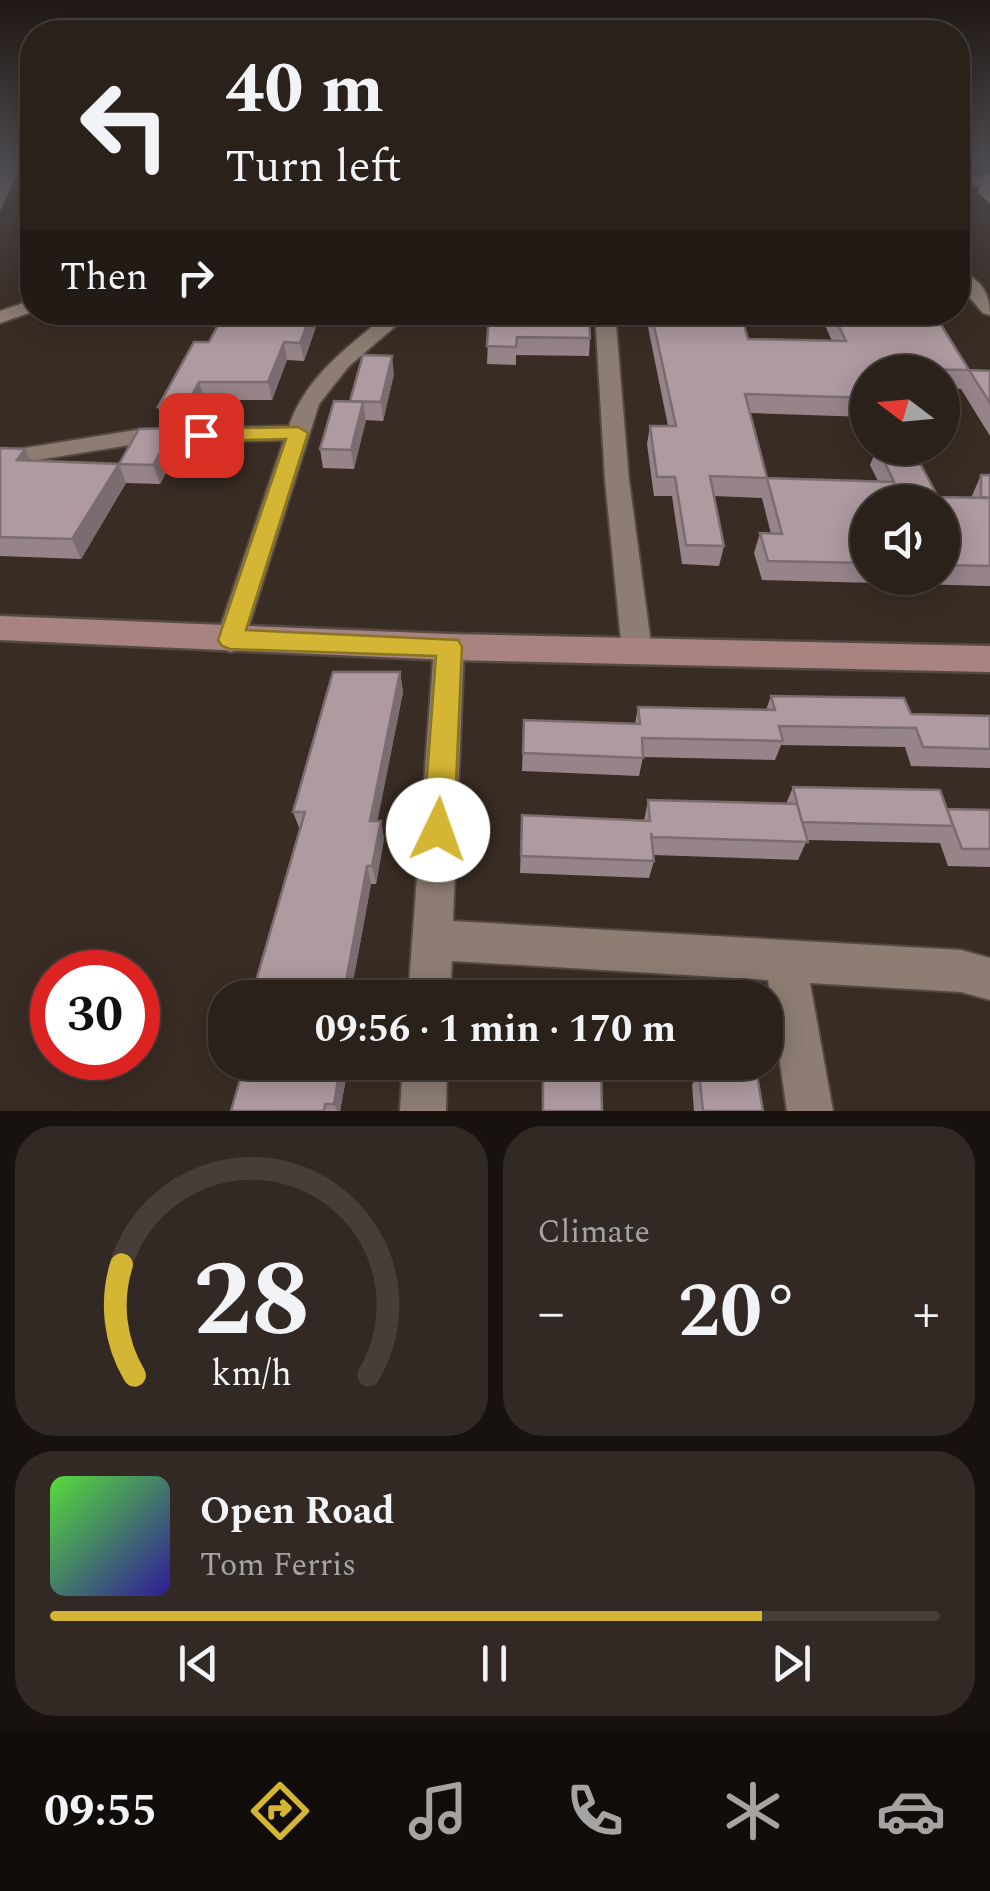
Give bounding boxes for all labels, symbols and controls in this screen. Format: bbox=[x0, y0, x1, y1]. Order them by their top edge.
text: 40 m bbox=[225, 37, 384, 143]
icon: left bbox=[60, 60, 190, 190]
text: Turn left bbox=[225, 133, 402, 202]
text: Then bbox=[60, 249, 148, 307]
icon: right bbox=[168, 250, 223, 305]
north arrow bbox=[850, 355, 960, 465]
map controls bbox=[850, 355, 960, 595]
pin bbox=[159, 393, 244, 478]
icon: arrive bbox=[174, 408, 229, 463]
button: sound bbox=[850, 485, 960, 595]
position arrow bbox=[386, 778, 490, 882]
speed limit sign: 30 bbox=[30, 950, 160, 1080]
text: 09:56 · 1 min · 170 m bbox=[315, 1001, 676, 1059]
text: Climate bbox=[538, 1208, 650, 1257]
text: 28 bbox=[193, 1223, 310, 1381]
text: 20° bbox=[678, 1256, 800, 1370]
text: − bbox=[538, 1272, 565, 1355]
text: + bbox=[912, 1272, 940, 1355]
text: km/h bbox=[211, 1347, 291, 1402]
text: Open Road bbox=[200, 1483, 395, 1541]
text: Tom Ferris bbox=[200, 1541, 356, 1590]
icon: previous bbox=[171, 1636, 226, 1691]
icon: pause bbox=[467, 1636, 522, 1691]
icon: next bbox=[764, 1636, 819, 1691]
icon: directions bbox=[245, 1776, 315, 1846]
icon: music bbox=[403, 1776, 473, 1846]
icon: phone bbox=[560, 1776, 630, 1846]
icon: climate bbox=[718, 1776, 788, 1846]
icon: car bbox=[876, 1776, 946, 1846]
text: 09:55 bbox=[44, 1777, 157, 1846]

